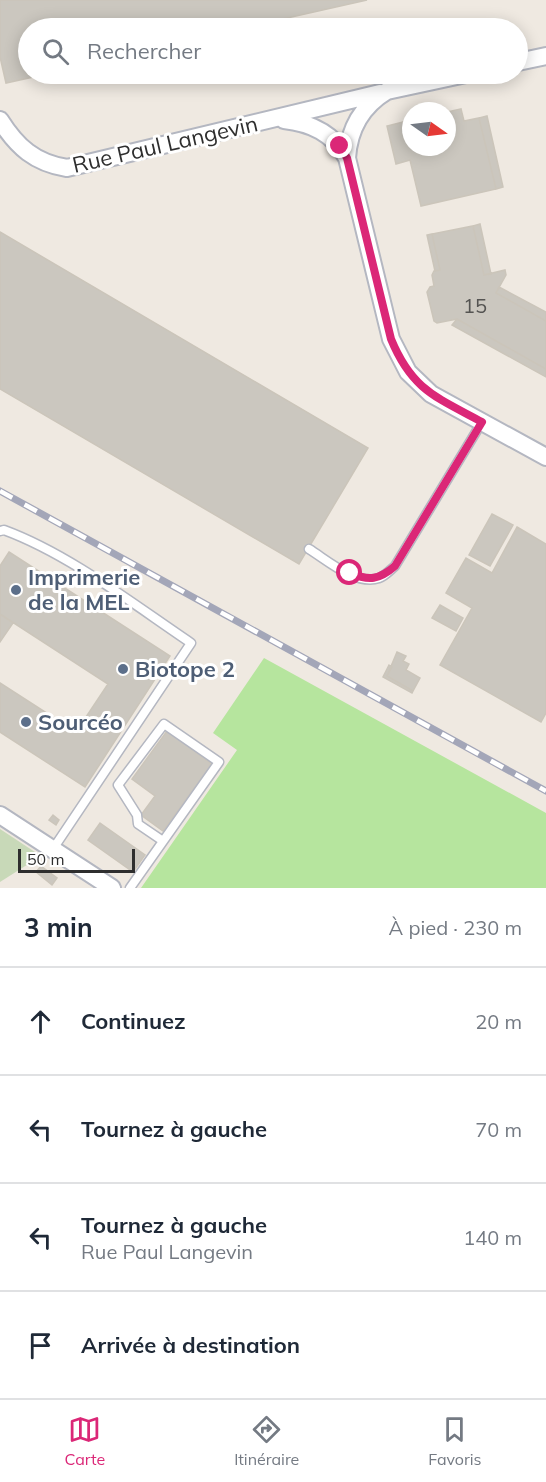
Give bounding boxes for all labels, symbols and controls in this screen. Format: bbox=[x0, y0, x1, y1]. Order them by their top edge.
search box bbox=[18, 18, 528, 84]
icon: search bbox=[39, 35, 72, 68]
text: Rechercher bbox=[87, 37, 201, 65]
north arrow bbox=[402, 102, 456, 156]
street label: Rue Paul Langevin bbox=[70, 109, 260, 179]
route end bbox=[326, 132, 352, 158]
house number: 15 bbox=[463, 293, 487, 318]
route start bbox=[336, 559, 362, 585]
place label: Imprimerie de la MEL bbox=[28, 563, 140, 616]
marker: Imprimerie de la MEL bbox=[9, 583, 23, 597]
place label: Biotope 2 bbox=[135, 655, 235, 683]
marker: Biotope 2 bbox=[116, 662, 130, 676]
place label: Sourcéo bbox=[38, 708, 123, 736]
marker: Sourcéo bbox=[19, 715, 33, 729]
scale bar bbox=[18, 846, 135, 874]
text: 50 m bbox=[27, 849, 64, 869]
text: 3 min bbox=[24, 911, 93, 944]
text: À pied · 230 m bbox=[389, 915, 522, 940]
icon: ahead bbox=[24, 1005, 57, 1038]
text: Continuez bbox=[81, 1007, 186, 1035]
text: 20 m bbox=[475, 1009, 522, 1034]
icon: left bbox=[24, 1113, 57, 1146]
text: Tournez à gauche bbox=[81, 1115, 267, 1143]
text: 70 m bbox=[475, 1117, 522, 1142]
text: Tournez à gauche bbox=[81, 1211, 267, 1239]
icon: left bbox=[24, 1221, 57, 1254]
text: 140 m bbox=[463, 1225, 522, 1250]
text: Rue Paul Langevin bbox=[81, 1239, 253, 1264]
icon: arrive bbox=[24, 1329, 57, 1362]
text: Arrivée à destination bbox=[81, 1331, 300, 1359]
tab: Carte bbox=[64, 1413, 105, 1469]
tab: Itinéraire bbox=[234, 1413, 299, 1469]
tab: Favoris bbox=[428, 1413, 482, 1469]

